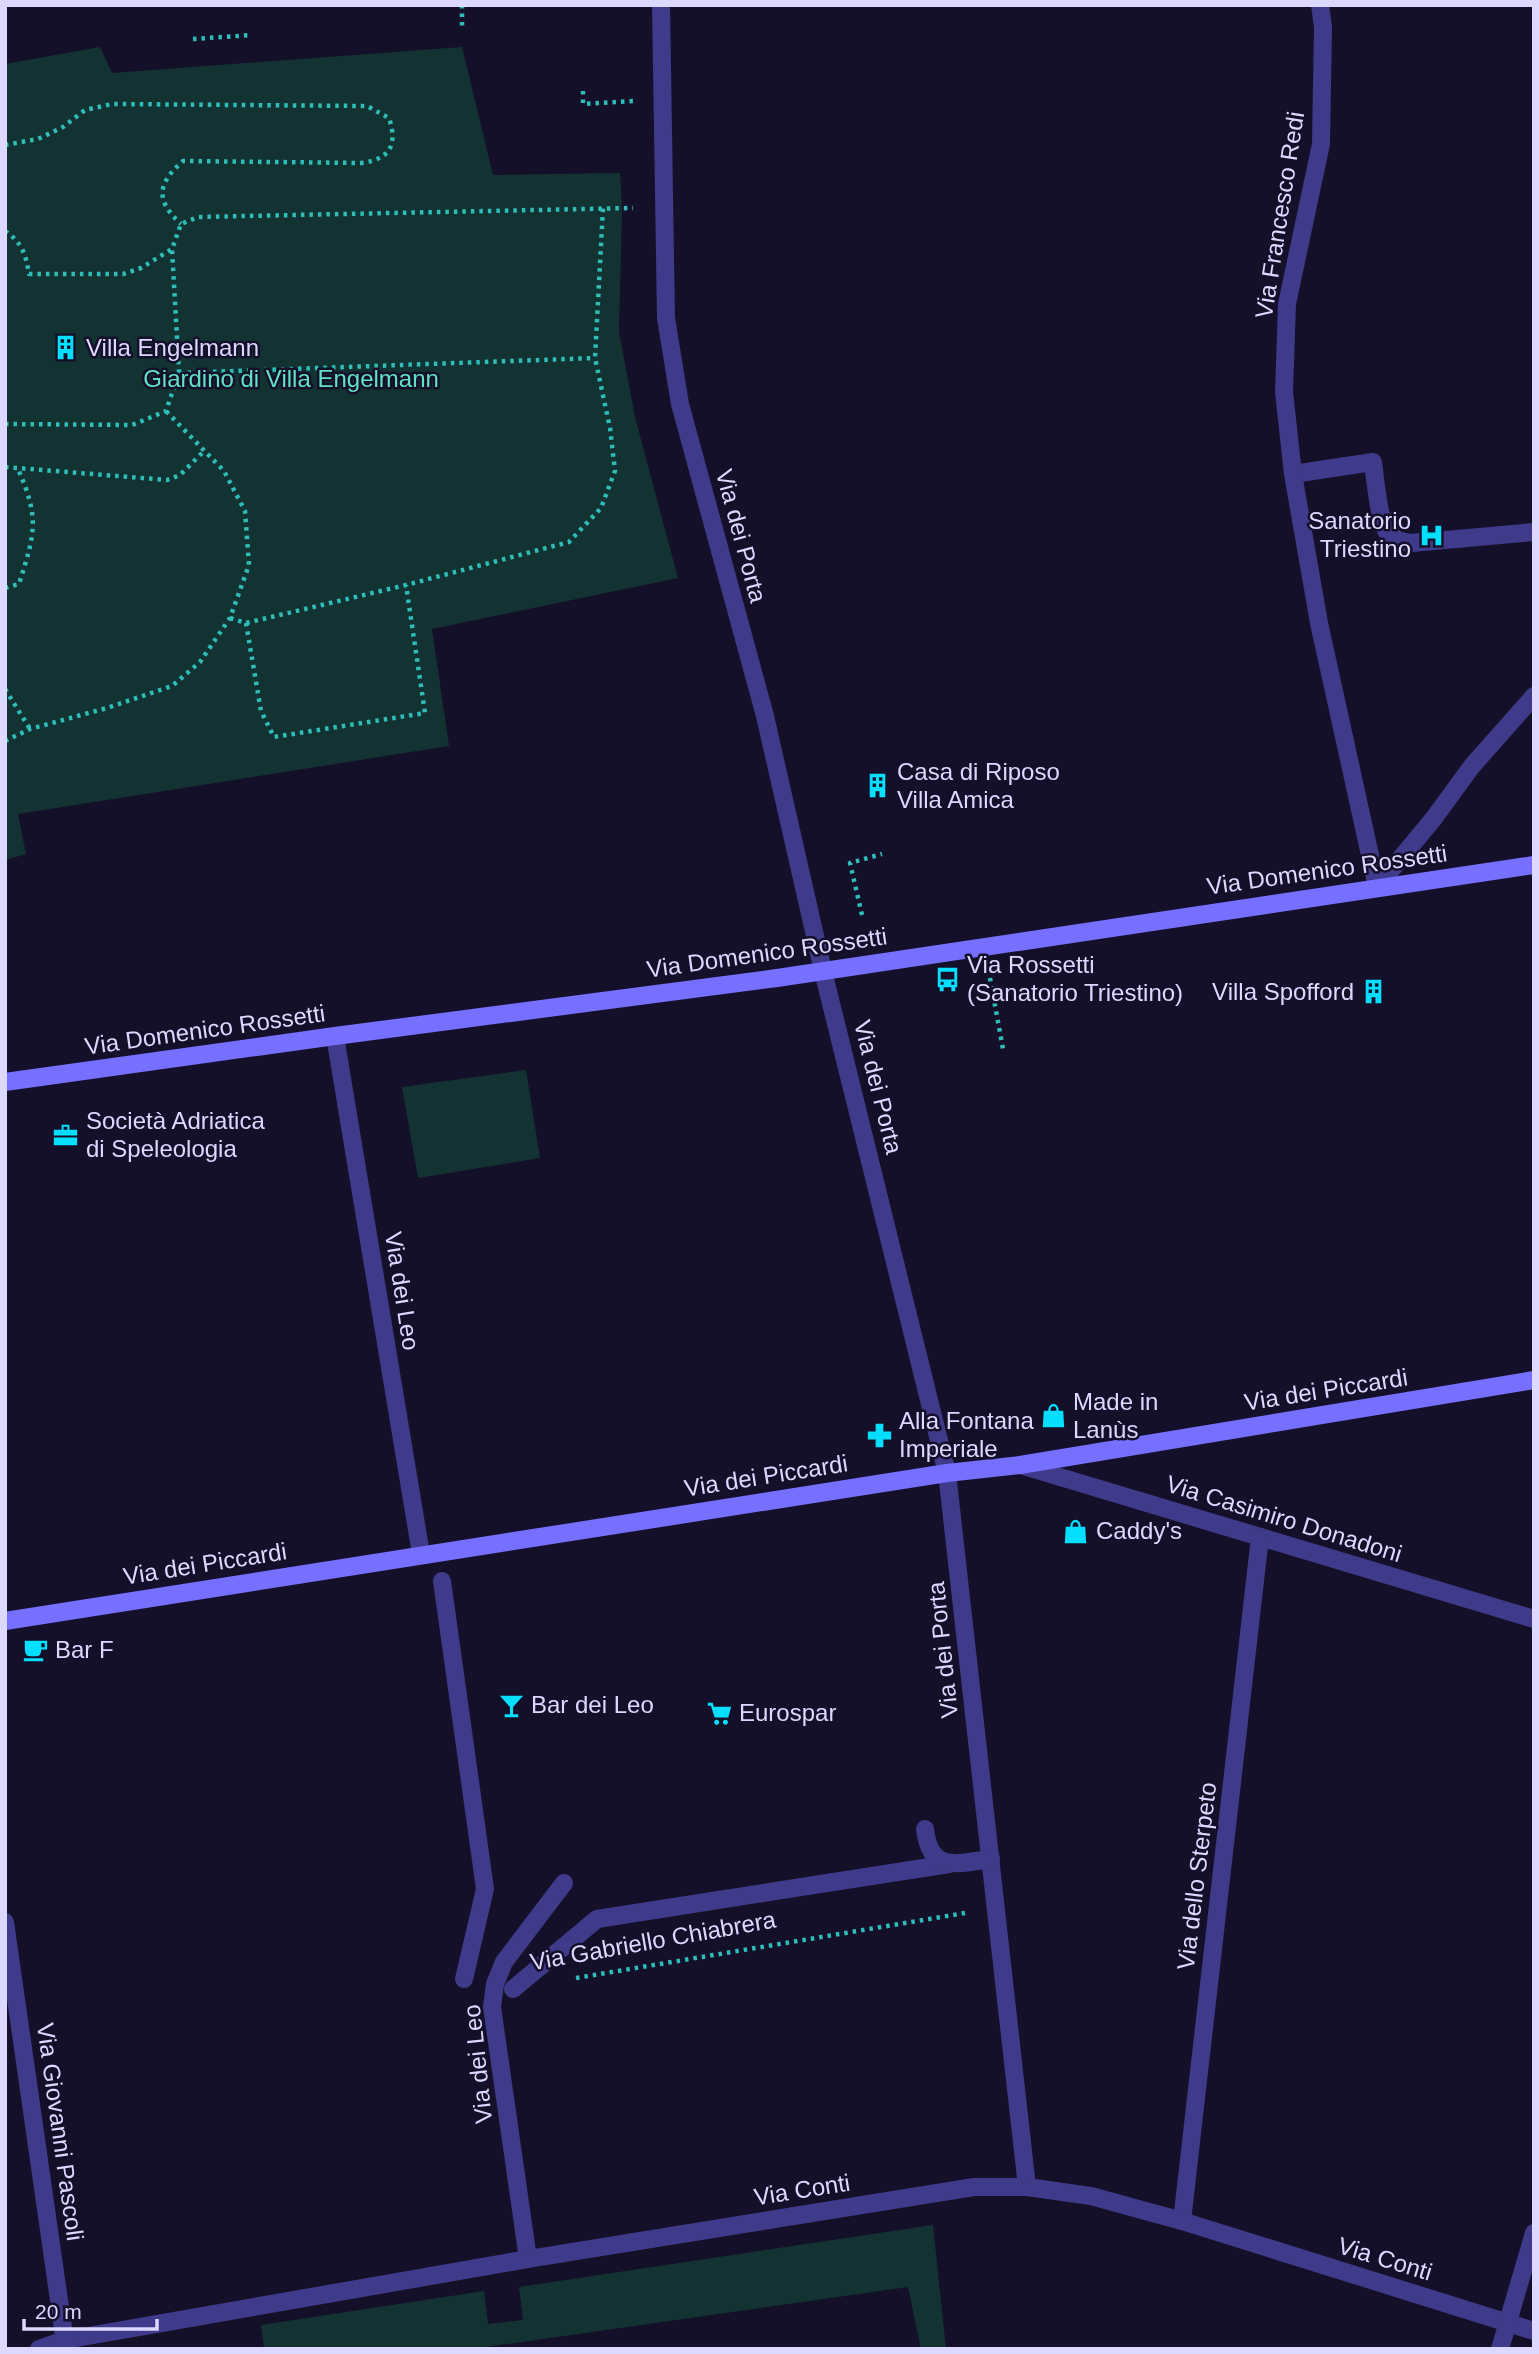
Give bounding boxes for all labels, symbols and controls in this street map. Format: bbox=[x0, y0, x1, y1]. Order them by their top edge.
street label: Via Francesco Redi bbox=[1250, 110, 1309, 320]
building icon: Villa Engelmann bbox=[52, 334, 80, 362]
place label: Villa Engelmann bbox=[86, 334, 259, 361]
park label: Giardino di Villa Engelmann bbox=[143, 365, 439, 392]
street label: Via dei Porta bbox=[711, 466, 772, 606]
place label: Sanatorio Triestino bbox=[1308, 507, 1411, 562]
hospital icon: Sanatorio Triestino bbox=[1417, 521, 1445, 549]
place label: Casa di Riposo Villa Amica bbox=[897, 758, 1060, 813]
building icon: Casa di Riposo Villa Amica bbox=[863, 772, 891, 800]
street label: Via Domenico Rossetti bbox=[1205, 839, 1449, 900]
street label: Via Domenico Rossetti bbox=[645, 922, 889, 983]
place label: Via Rossetti (Sanatorio Triestino) bbox=[967, 951, 1183, 1006]
bus stop icon: Via Rossetti (Sanatorio Triestino) bbox=[933, 965, 961, 993]
place label: Villa Spofford bbox=[1212, 978, 1354, 1005]
building icon: Villa Spofford bbox=[1360, 978, 1388, 1006]
street label: Via Domenico Rossetti bbox=[83, 999, 327, 1060]
street label: Via dei Porta bbox=[849, 1017, 908, 1157]
place label: Società Adriatica di Speleologia bbox=[86, 1107, 265, 1162]
office icon: Società Adriatica di Speleologia bbox=[52, 1121, 80, 1149]
street label: Via dei Leo bbox=[380, 1230, 425, 1352]
street label: Via dei Piccardi bbox=[1242, 1363, 1410, 1416]
place label: Made in Lanùs bbox=[1073, 1388, 1158, 1443]
shop icon: Made in Lanùs bbox=[1039, 1402, 1067, 1430]
place label: Alla Fontana Imperiale bbox=[899, 1407, 1034, 1462]
pharmacy icon: Alla Fontana Imperiale bbox=[865, 1421, 893, 1449]
street label: Via dei Piccardi bbox=[682, 1449, 850, 1502]
street label: Via Casimiro Donadoni bbox=[1163, 1470, 1405, 1567]
shop icon: Caddy's bbox=[1062, 1517, 1090, 1545]
place label: Caddy's bbox=[1096, 1517, 1182, 1544]
street label: Via dei Piccardi bbox=[121, 1537, 289, 1590]
street label: Via dei Porta bbox=[922, 1580, 963, 1720]
cafe icon: Bar F bbox=[21, 1636, 49, 1664]
place label: Bar F bbox=[55, 1636, 114, 1663]
bar icon: Bar dei Leo bbox=[497, 1691, 525, 1719]
place label: Bar dei Leo bbox=[531, 1691, 654, 1718]
supermarket icon: Eurospar bbox=[705, 1699, 733, 1727]
place label: Eurospar bbox=[739, 1699, 836, 1726]
street label: Via dello Sterpeto bbox=[1172, 1780, 1221, 1971]
street label: Via Gabriello Chiabrera bbox=[528, 1905, 779, 1975]
street label: Via dei Leo bbox=[458, 2003, 497, 2125]
street label: Via Giovanni Pascoli bbox=[32, 2021, 89, 2243]
street label: Via Conti bbox=[752, 2169, 852, 2210]
street label: Via Conti bbox=[1335, 2231, 1435, 2286]
scale bar bbox=[24, 2288, 158, 2332]
text: 20 m bbox=[35, 2300, 82, 2323]

